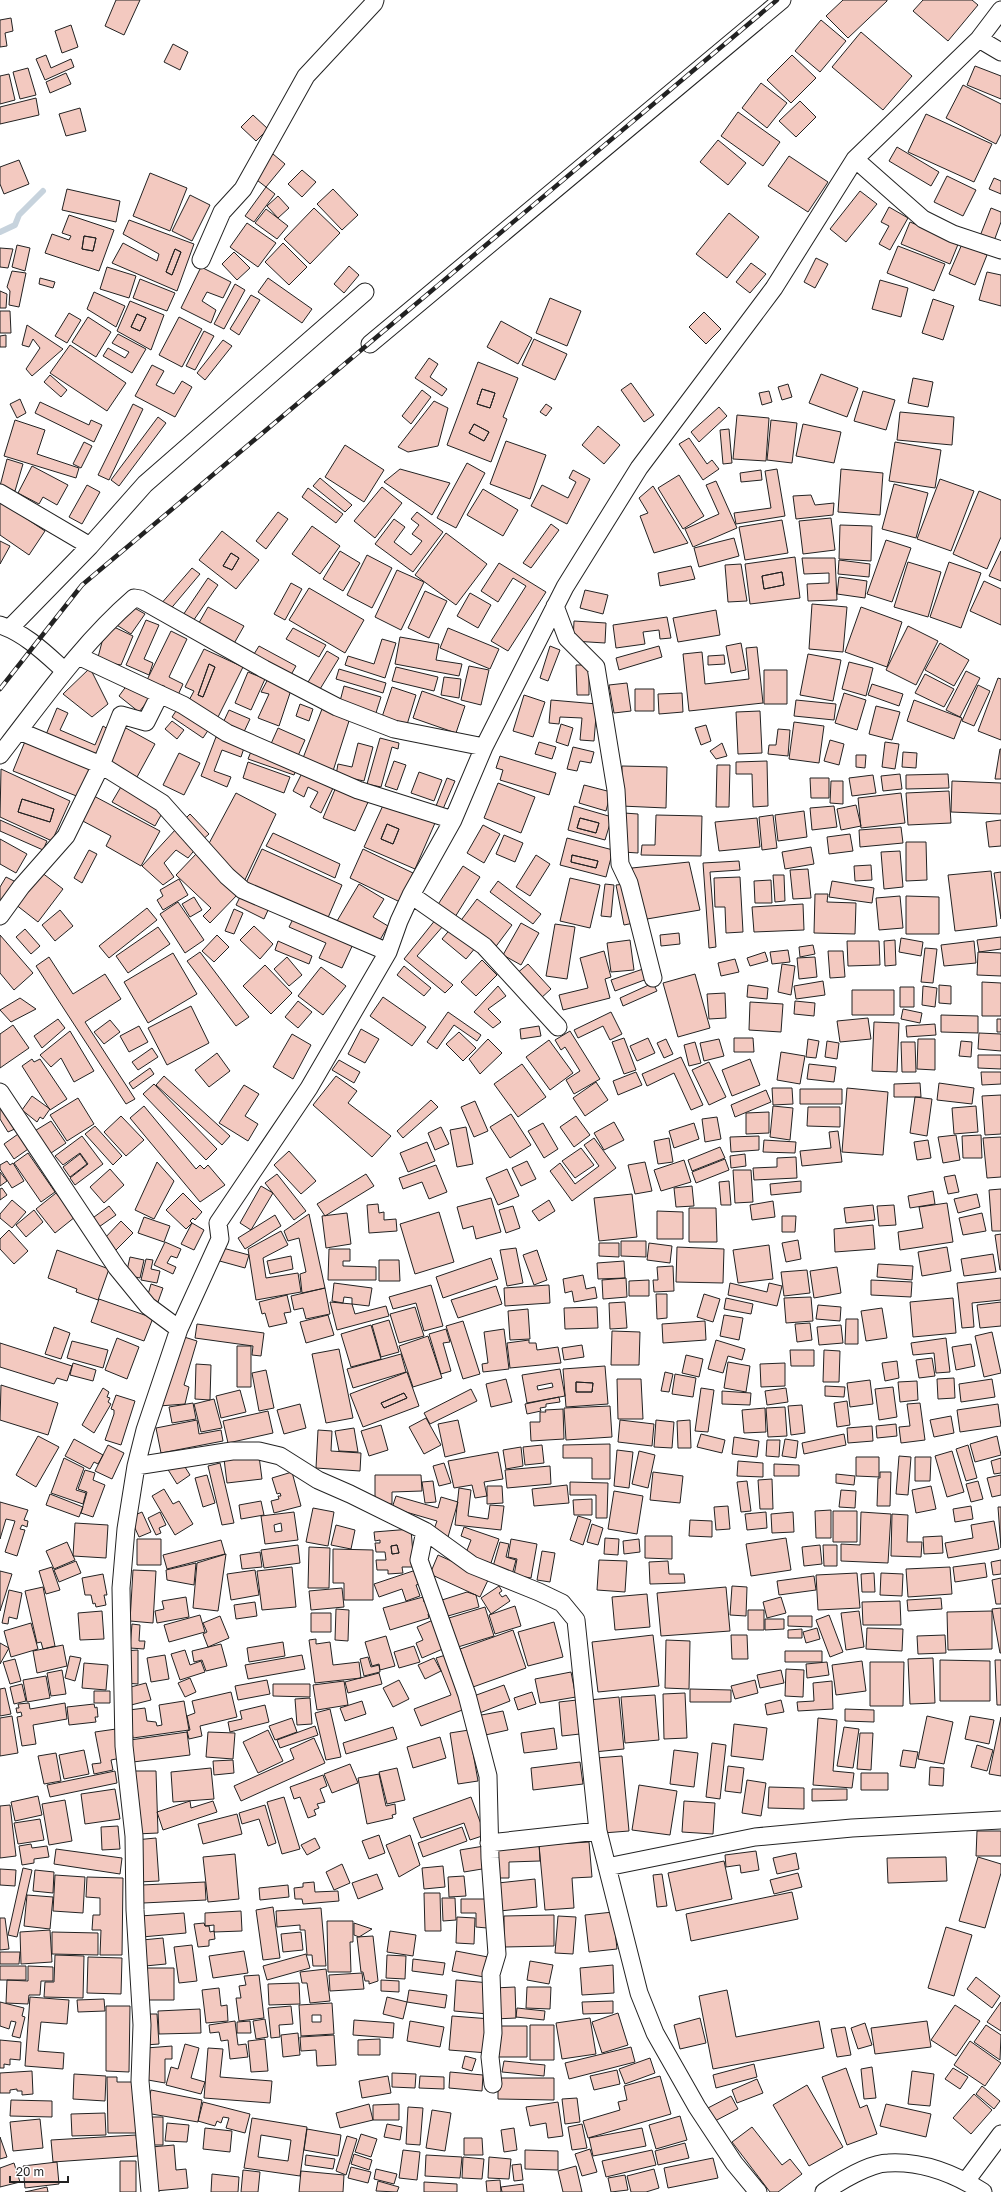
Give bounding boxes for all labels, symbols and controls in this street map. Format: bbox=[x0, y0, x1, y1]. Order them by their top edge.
scale bar bbox=[10, 2158, 68, 2184]
text: 20 m bbox=[16, 2164, 44, 2179]

